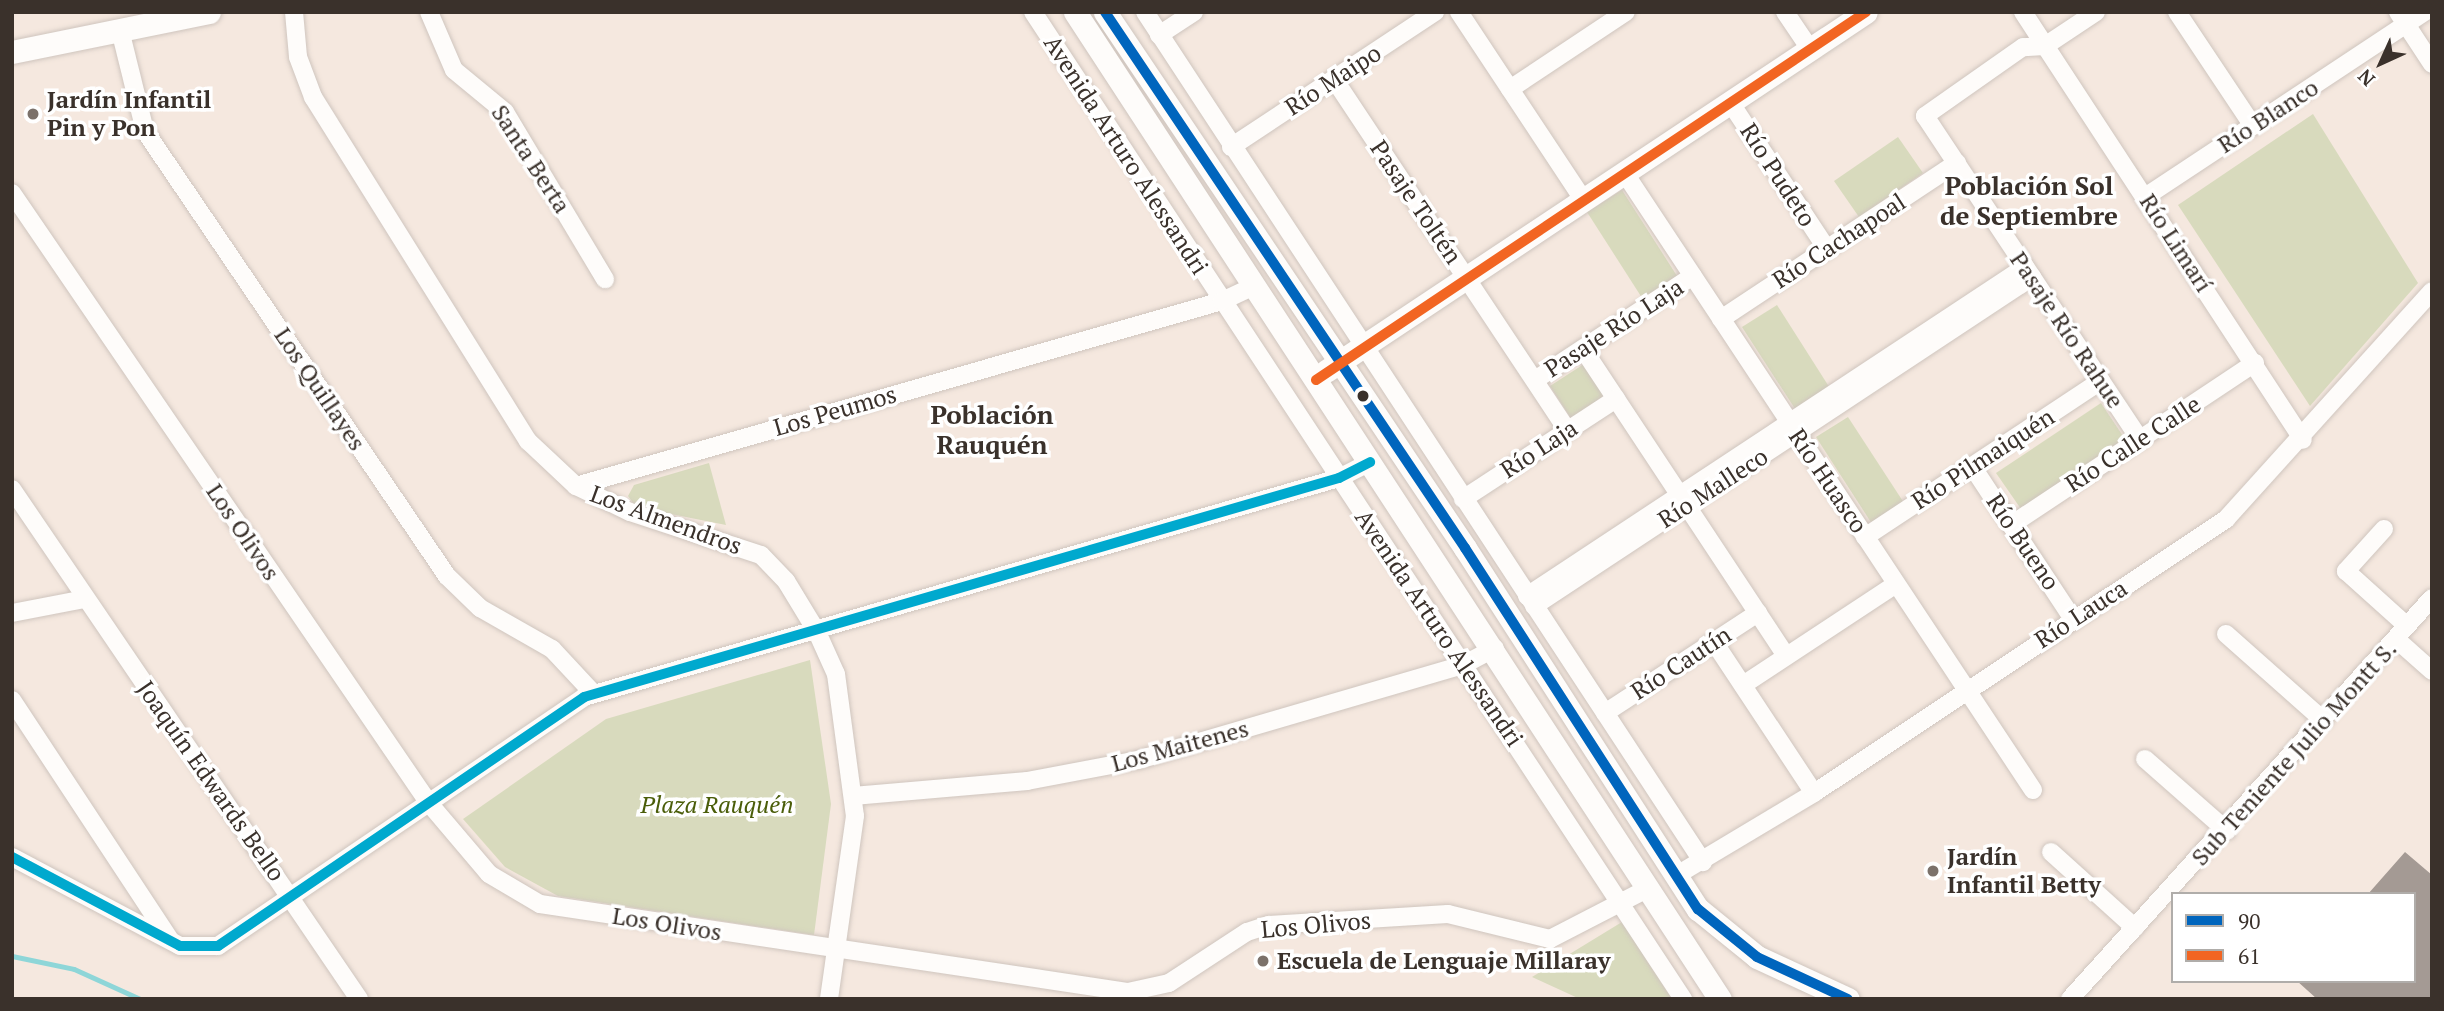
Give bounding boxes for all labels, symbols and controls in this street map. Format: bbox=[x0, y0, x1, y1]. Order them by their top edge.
north arrow bbox=[2346, 28, 2416, 98]
street label: Avenida Arturo Alessandri bbox=[1038, 30, 1214, 280]
street label: Río Maipo bbox=[1280, 38, 1386, 122]
text: N bbox=[2352, 64, 2380, 92]
street label: Río Blanco bbox=[2212, 73, 2324, 159]
place label: Jardín Infantil Pin y Pon bbox=[47, 86, 211, 142]
street label: Santa Berta bbox=[485, 100, 577, 218]
marker: Jardín Infantil Pin y Pon bbox=[25, 106, 41, 122]
street label: Río Pudeto bbox=[1734, 118, 1822, 232]
street label: Pasaje Toltén bbox=[1364, 135, 1468, 269]
district label: Población Sol de Septiembre bbox=[1940, 170, 2118, 232]
street label: Río Cachapoal bbox=[1767, 187, 1911, 295]
street label: Río Limarí bbox=[2134, 188, 2218, 298]
street label: Pasaje Río Rahue bbox=[2004, 246, 2130, 414]
street label: Pasaje Río Laja bbox=[1539, 272, 1689, 384]
street label: Los Quillayes bbox=[268, 322, 372, 456]
street label: Los Peumos bbox=[770, 380, 900, 442]
unlabelled marker bbox=[1356, 389, 1370, 403]
street label: Río Calle Calle bbox=[2060, 390, 2206, 498]
district label: Población Rauquén bbox=[930, 399, 1054, 460]
street label: Río Pilmaiquén bbox=[1907, 402, 2059, 516]
street label: Río Laja bbox=[1495, 414, 1583, 484]
street label: Río Huasco bbox=[1783, 423, 1873, 539]
street label: Río Malleco bbox=[1653, 442, 1773, 534]
street label: Los Olivos bbox=[200, 478, 286, 586]
street label: Los Almendros bbox=[586, 479, 746, 561]
street label: Río Bueno bbox=[1980, 488, 2066, 596]
street label: Avenida Arturo Alessandri bbox=[1349, 504, 1529, 752]
street label: Río Lauca bbox=[2030, 574, 2132, 654]
street label: Río Cautín bbox=[1626, 620, 1736, 706]
street label: Sub Teniente Julio Montt S. bbox=[2185, 635, 2403, 871]
street label: Joaquín Edwards Bello bbox=[131, 675, 291, 887]
street label: Los Maitenes bbox=[1108, 714, 1252, 778]
park label: Plaza Rauquén bbox=[641, 791, 793, 819]
place label: Jardín Infantil Betty bbox=[1947, 843, 2101, 899]
marker: Jardín Infantil Betty bbox=[1925, 863, 1941, 879]
legend bbox=[2171, 892, 2416, 983]
street label: Los Olivos bbox=[610, 901, 724, 947]
street label: Los Olivos bbox=[1260, 906, 1372, 944]
text: 90 bbox=[2238, 907, 2260, 935]
text: 61 bbox=[2238, 942, 2260, 970]
place label: Escuela de Lenguaje Millaray bbox=[1277, 947, 1611, 975]
marker: Escuela de Lenguaje Millaray bbox=[1255, 953, 1271, 969]

